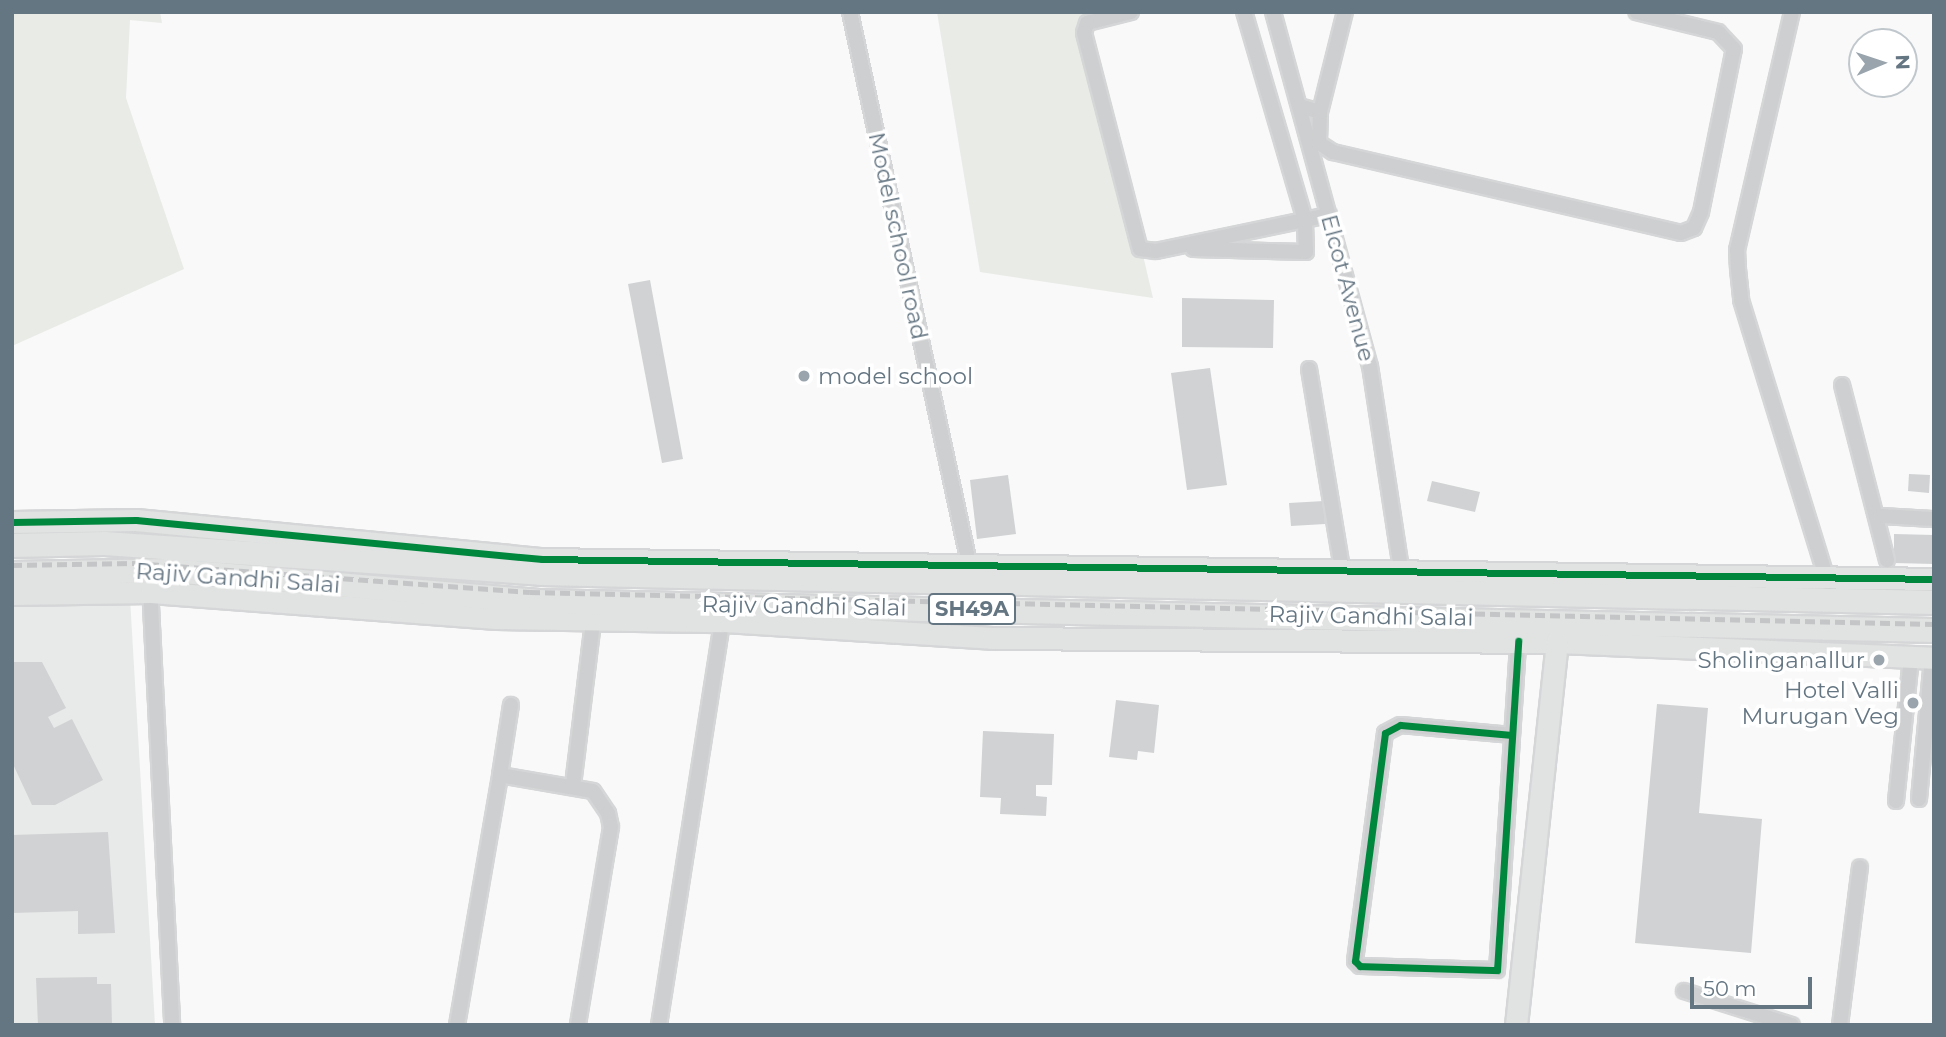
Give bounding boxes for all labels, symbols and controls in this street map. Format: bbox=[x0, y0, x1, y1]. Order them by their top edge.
north arrow bbox=[1848, 28, 1918, 98]
text: N bbox=[1891, 54, 1914, 70]
street label: Model school road bbox=[863, 130, 933, 342]
street label: Elcot Avenue bbox=[1315, 212, 1381, 364]
place label: model school bbox=[818, 362, 973, 390]
marker: model school bbox=[796, 368, 812, 384]
street label: Rajiv Gandhi Salai bbox=[135, 557, 341, 599]
street label: Rajiv Gandhi Salai bbox=[701, 590, 907, 622]
road number: SH49A bbox=[926, 592, 1018, 626]
street label: Rajiv Gandhi Salai bbox=[1268, 600, 1474, 632]
place label: Sholinganallur bbox=[1697, 646, 1865, 674]
marker: Sholinganallur bbox=[1871, 652, 1887, 668]
place label: Hotel Valli Murugan Veg bbox=[1742, 676, 1899, 730]
marker: Hotel Valli Murugan Veg bbox=[1905, 695, 1921, 711]
scale bar bbox=[1694, 964, 1816, 1008]
text: 50 m bbox=[1703, 976, 1757, 1001]

